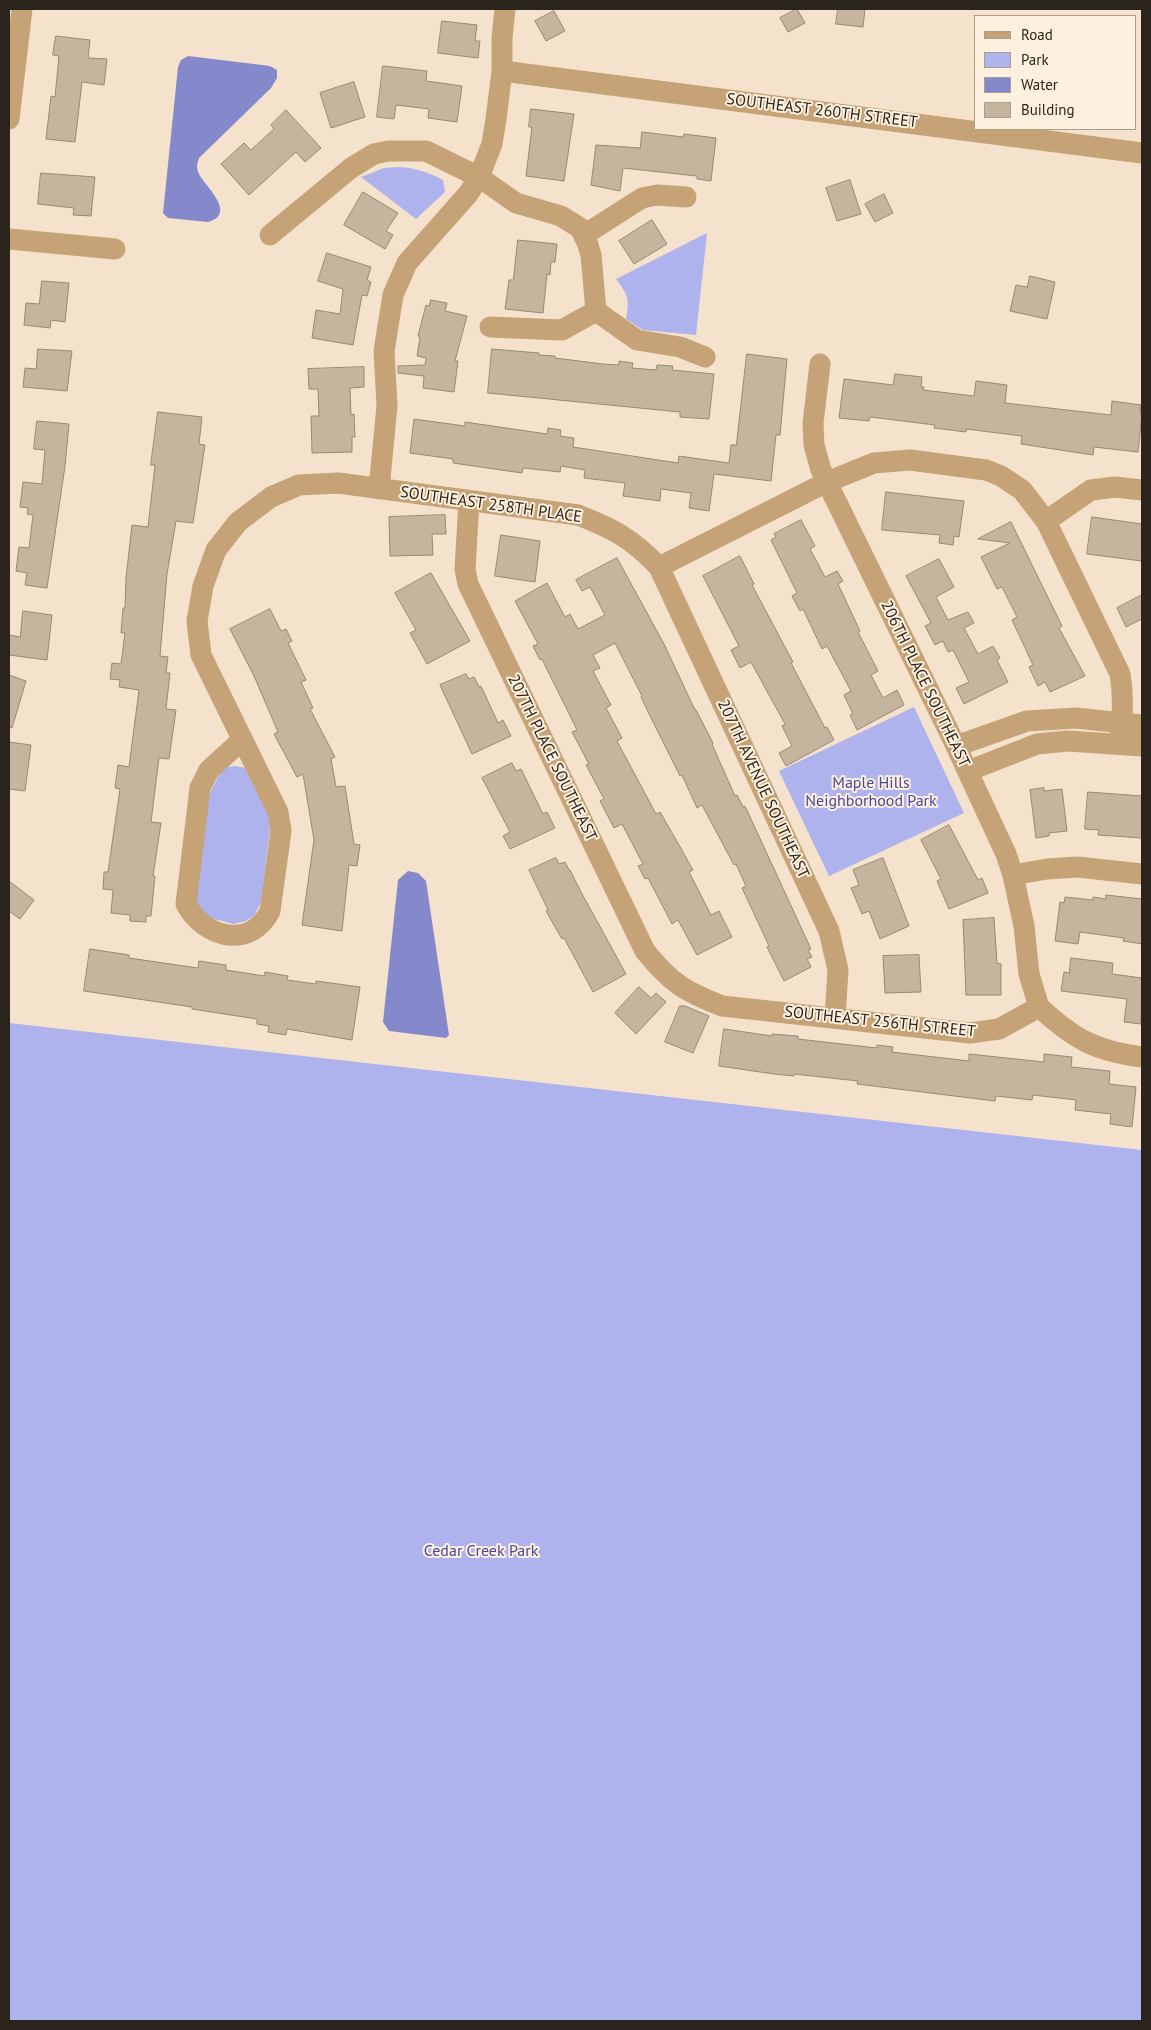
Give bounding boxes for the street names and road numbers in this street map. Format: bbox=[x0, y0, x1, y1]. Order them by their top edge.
street label: SOUTHEAST 260TH STREET bbox=[726, 90, 918, 132]
street label: SOUTHEAST 258TH PLACE bbox=[399, 483, 583, 527]
street label: 206TH PLACE SOUTHEAST bbox=[876, 597, 974, 771]
street label: 207TH PLACE SOUTHEAST bbox=[503, 671, 601, 845]
street label: 207TH AVENUE SOUTHEAST bbox=[713, 696, 813, 882]
street label: SOUTHEAST 256TH STREET bbox=[783, 1002, 977, 1042]

